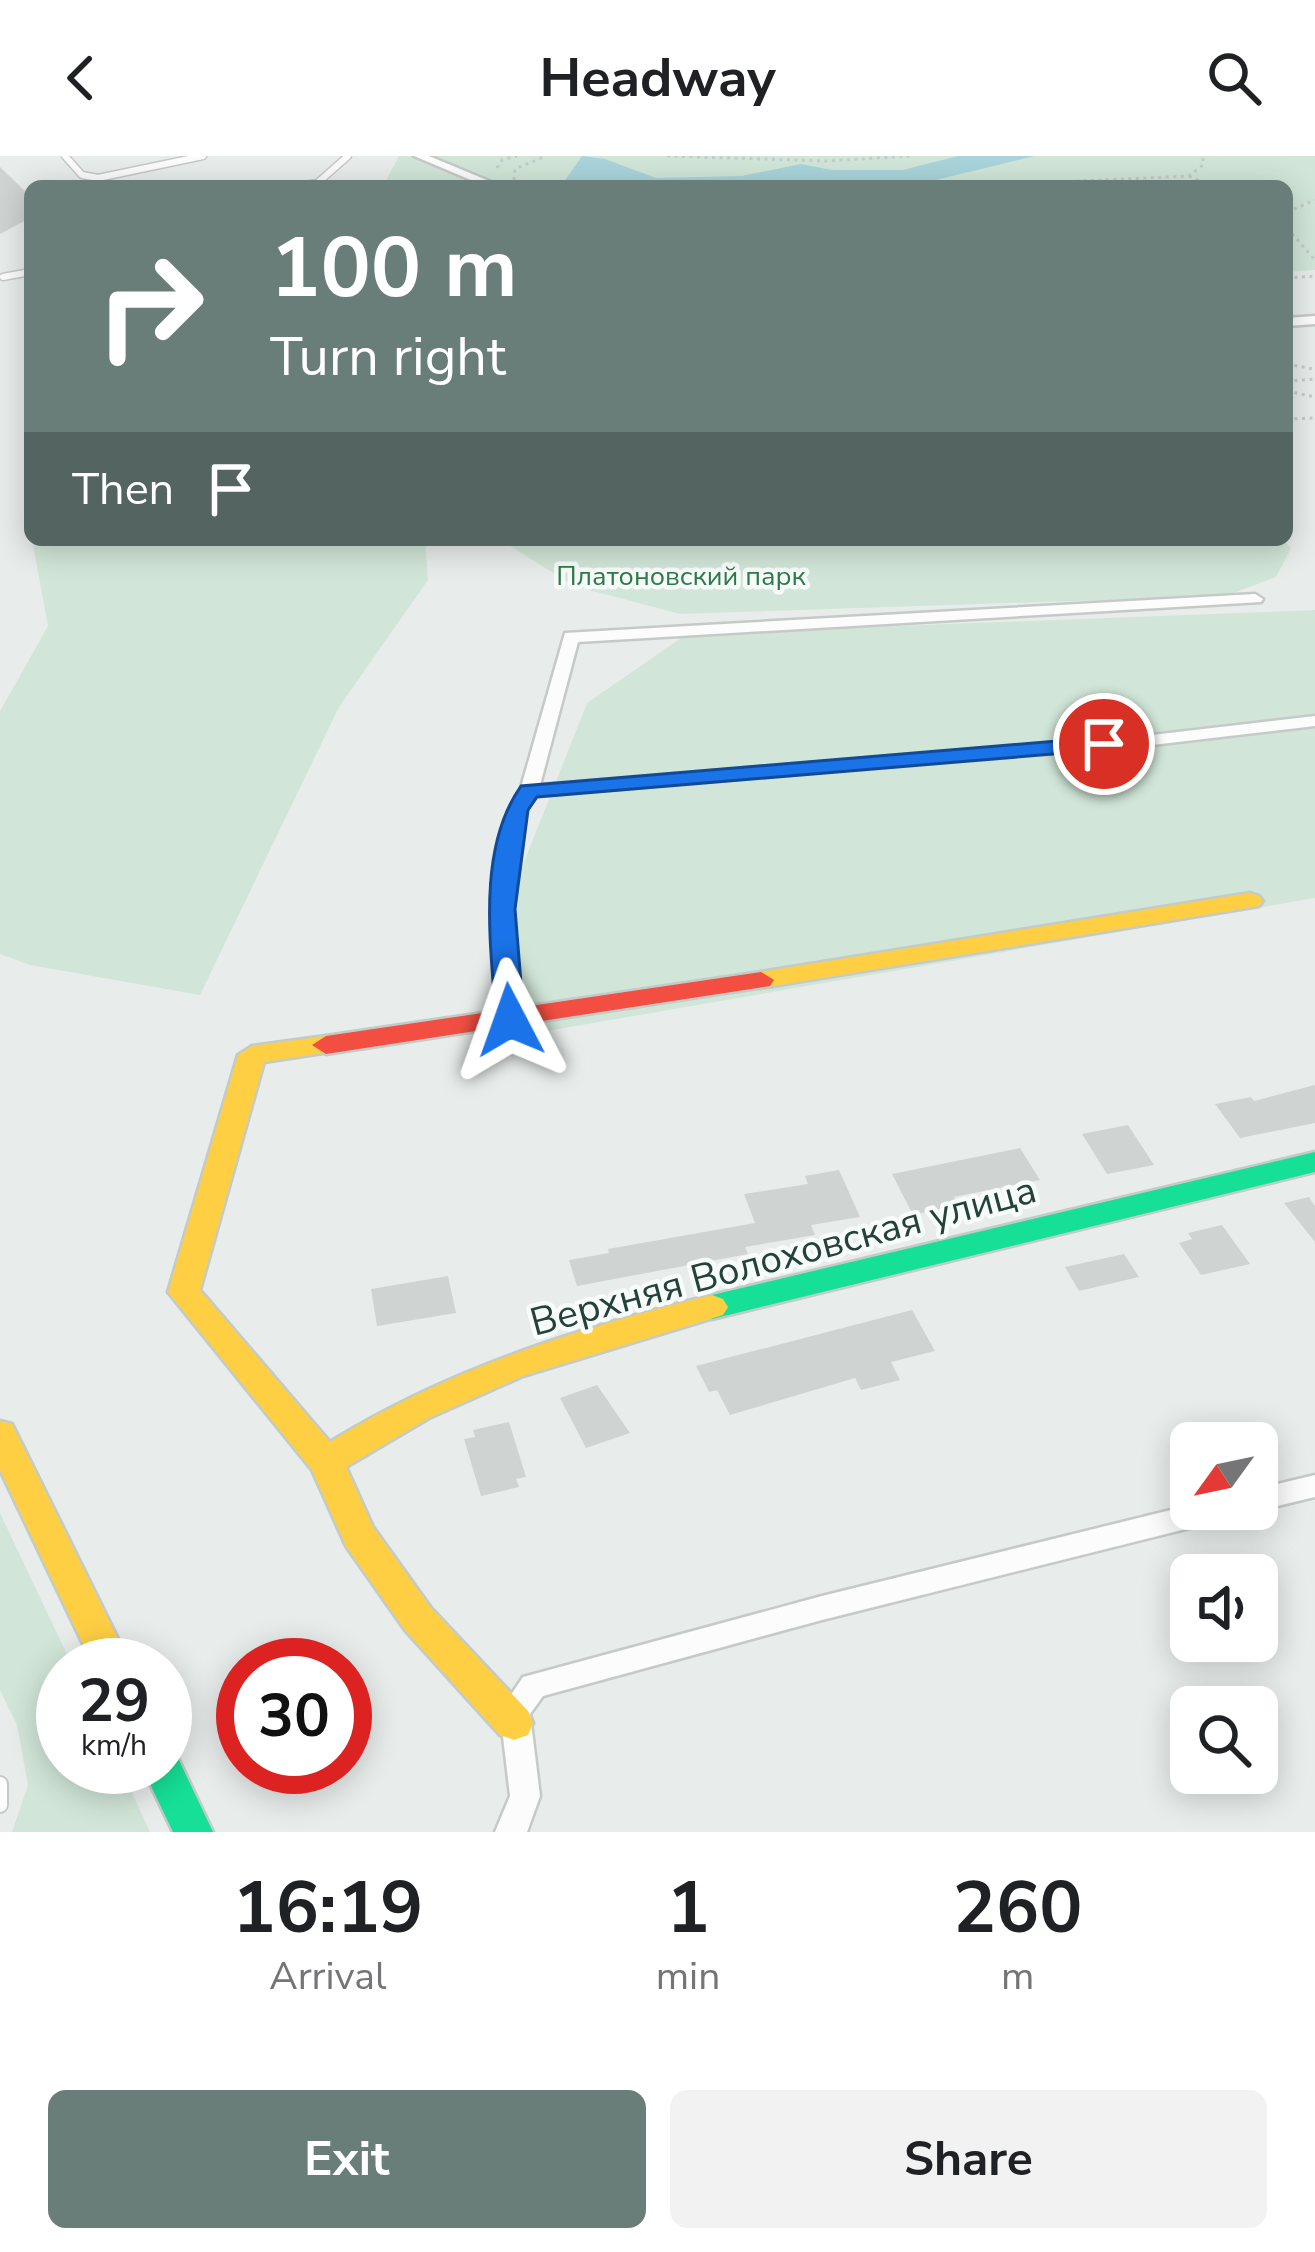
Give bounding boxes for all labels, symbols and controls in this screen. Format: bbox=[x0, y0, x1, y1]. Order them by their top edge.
text: Headway bbox=[539, 41, 776, 115]
icon: back bbox=[48, 45, 114, 111]
icon: search bbox=[1201, 45, 1267, 111]
text: 100 m bbox=[270, 211, 518, 326]
icon: right bbox=[72, 228, 228, 384]
text: Turn right bbox=[270, 320, 506, 394]
icon: arrive bbox=[198, 456, 264, 522]
text: Then bbox=[72, 459, 174, 520]
park label: Платоновский парк bbox=[556, 558, 807, 595]
pin bbox=[1053, 693, 1155, 795]
icon: arrive bbox=[1071, 711, 1137, 777]
position arrow bbox=[447, 957, 573, 1083]
street label: Верхняя Волоховская улица bbox=[524, 1163, 1042, 1350]
north arrow bbox=[1170, 1422, 1278, 1530]
map controls bbox=[1170, 1422, 1278, 1794]
button: sound bbox=[1170, 1554, 1278, 1662]
speed limit sign: 30 bbox=[216, 1638, 372, 1794]
text: 29 bbox=[78, 1660, 150, 1742]
button: search bbox=[1170, 1686, 1278, 1794]
text: km/h bbox=[81, 1725, 147, 1766]
text: 16:19 bbox=[233, 1859, 423, 1957]
text: 1 bbox=[666, 1859, 710, 1957]
text: 260 bbox=[953, 1859, 1082, 1957]
text: Arrival bbox=[269, 1950, 387, 2003]
text: min bbox=[656, 1950, 720, 2003]
text: m bbox=[1001, 1950, 1034, 2003]
button: Exit bbox=[48, 2090, 646, 2228]
button: Share bbox=[670, 2090, 1267, 2228]

